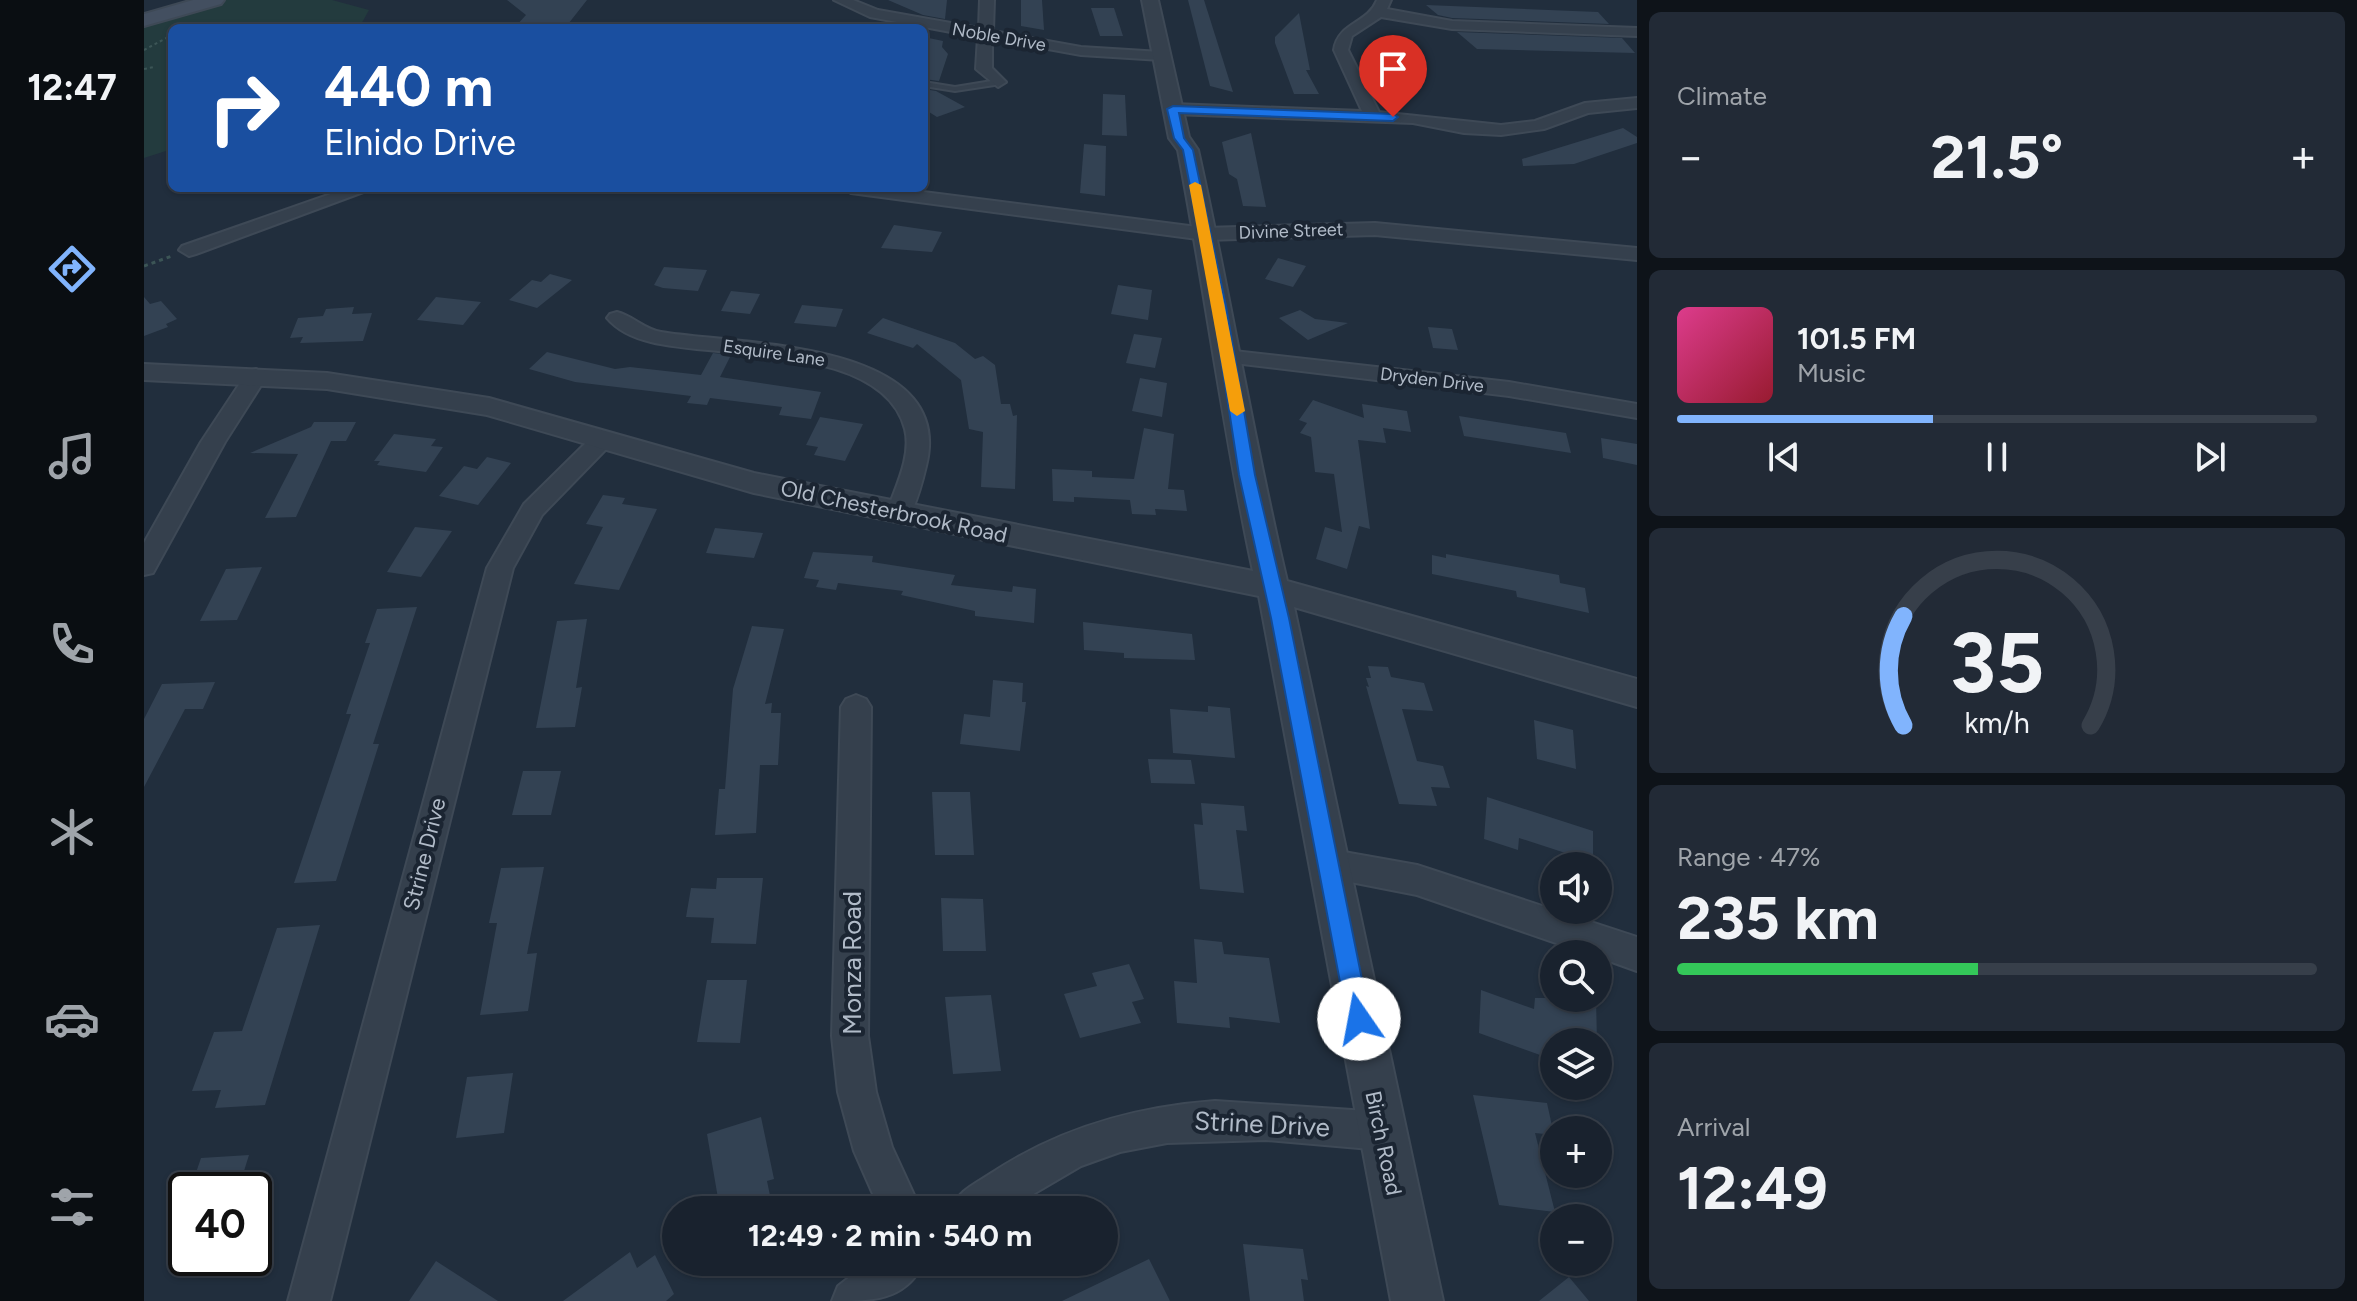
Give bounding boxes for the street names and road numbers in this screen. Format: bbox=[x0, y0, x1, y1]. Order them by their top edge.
street label: Noble Drive bbox=[950, 18, 1048, 56]
street label: Divine Street bbox=[1238, 218, 1344, 244]
street label: Esquire Lane bbox=[722, 335, 826, 371]
street label: Dryden Drive bbox=[1379, 363, 1485, 397]
street label: Old Chesterbrook Road bbox=[778, 474, 1010, 549]
street label: Strine Drive bbox=[397, 795, 451, 913]
street label: Monza Road bbox=[836, 891, 868, 1035]
street label: Birch Road bbox=[1359, 1088, 1408, 1198]
street label: Strine Drive bbox=[1193, 1104, 1331, 1144]

